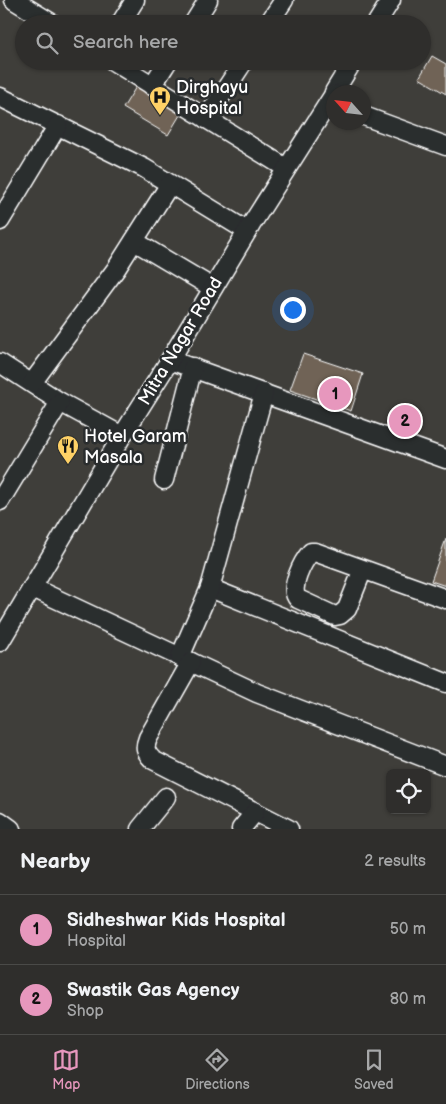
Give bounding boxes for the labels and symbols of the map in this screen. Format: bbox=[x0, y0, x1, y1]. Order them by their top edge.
place label: Dirghayu Hospital bbox=[176, 77, 248, 119]
hospital icon: Dirghayu Hospital bbox=[148, 85, 172, 116]
north arrow bbox=[326, 85, 371, 130]
street label: Mitra Nagar Road bbox=[134, 273, 227, 409]
your location bbox=[280, 297, 306, 323]
pin: 1 bbox=[319, 375, 351, 413]
pin: 2 bbox=[389, 402, 421, 440]
place label: Hotel Garam Masala bbox=[84, 426, 187, 468]
restaurant icon: Hotel Garam Masala bbox=[56, 434, 80, 465]

